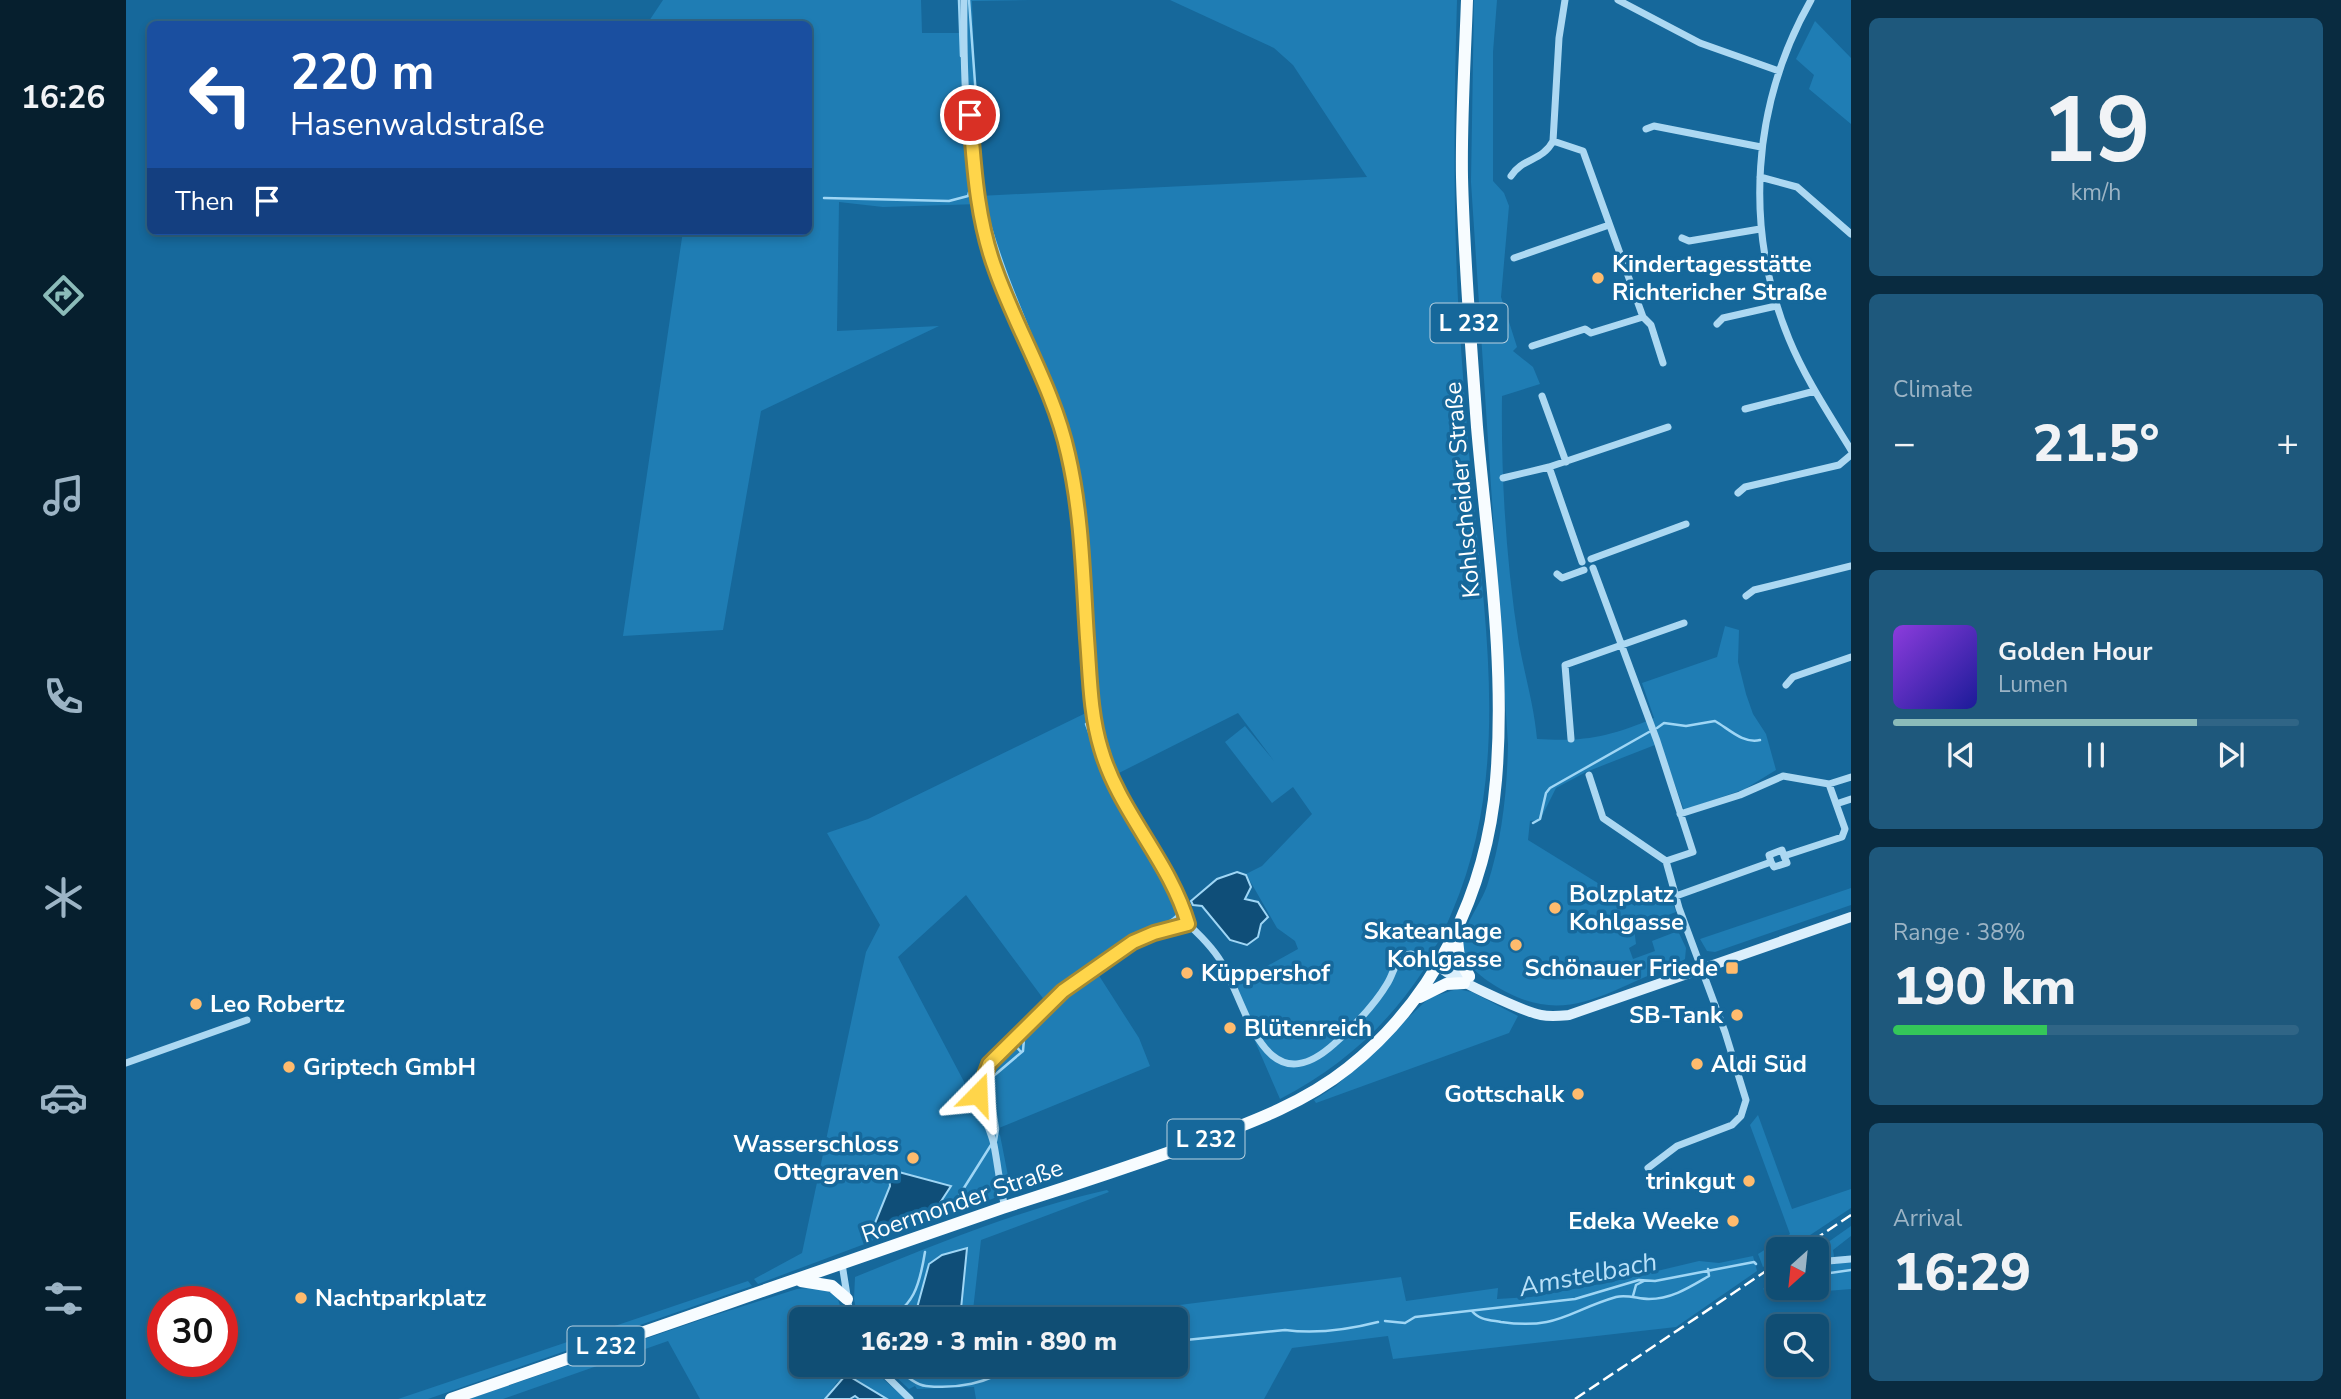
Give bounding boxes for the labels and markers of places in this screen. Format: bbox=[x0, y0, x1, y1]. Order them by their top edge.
pin bbox=[940, 85, 1000, 145]
place label: Kindertagesstätte Richtericher Straße bbox=[1612, 248, 1827, 308]
marker: Kindertagesstätte Richtericher Straße bbox=[1590, 270, 1606, 286]
place label: Bolzplatz Kohlgasse bbox=[1569, 878, 1684, 938]
marker: Bolzplatz Kohlgasse bbox=[1547, 900, 1563, 916]
place label: Skateanlage Kohlgasse bbox=[1363, 915, 1502, 975]
marker: Skateanlage Kohlgasse bbox=[1508, 937, 1524, 953]
place label: Schönauer Friede bbox=[1525, 952, 1718, 984]
place label: Küppershof bbox=[1201, 957, 1331, 989]
marker: Schönauer Friede bbox=[1724, 960, 1740, 976]
marker: Küppershof bbox=[1179, 965, 1195, 981]
place label: Leo Robertz bbox=[210, 988, 345, 1020]
marker: Leo Robertz bbox=[188, 996, 204, 1012]
place label: SB-Tank bbox=[1629, 999, 1724, 1031]
marker: SB-Tank bbox=[1729, 1007, 1745, 1023]
place label: Blütenreich bbox=[1244, 1012, 1372, 1044]
marker: Blütenreich bbox=[1222, 1020, 1238, 1036]
place label: Aldi Süd bbox=[1711, 1048, 1807, 1080]
place label: Griptech GmbH bbox=[303, 1051, 476, 1083]
marker: Aldi Süd bbox=[1689, 1056, 1705, 1072]
marker: Griptech GmbH bbox=[281, 1059, 297, 1075]
place label: Gottschalk bbox=[1444, 1078, 1565, 1110]
marker: Gottschalk bbox=[1570, 1086, 1586, 1102]
place label: Wasserschloss Ottegraven bbox=[733, 1128, 899, 1188]
marker: Wasserschloss Ottegraven bbox=[905, 1150, 921, 1166]
place label: trinkgut bbox=[1646, 1165, 1736, 1197]
marker: trinkgut bbox=[1741, 1173, 1757, 1189]
place label: Edeka Weeke bbox=[1568, 1205, 1719, 1237]
marker: Edeka Weeke bbox=[1725, 1213, 1741, 1229]
place label: Nachtparkplatz bbox=[315, 1282, 486, 1314]
marker: Nachtparkplatz bbox=[293, 1290, 309, 1306]

